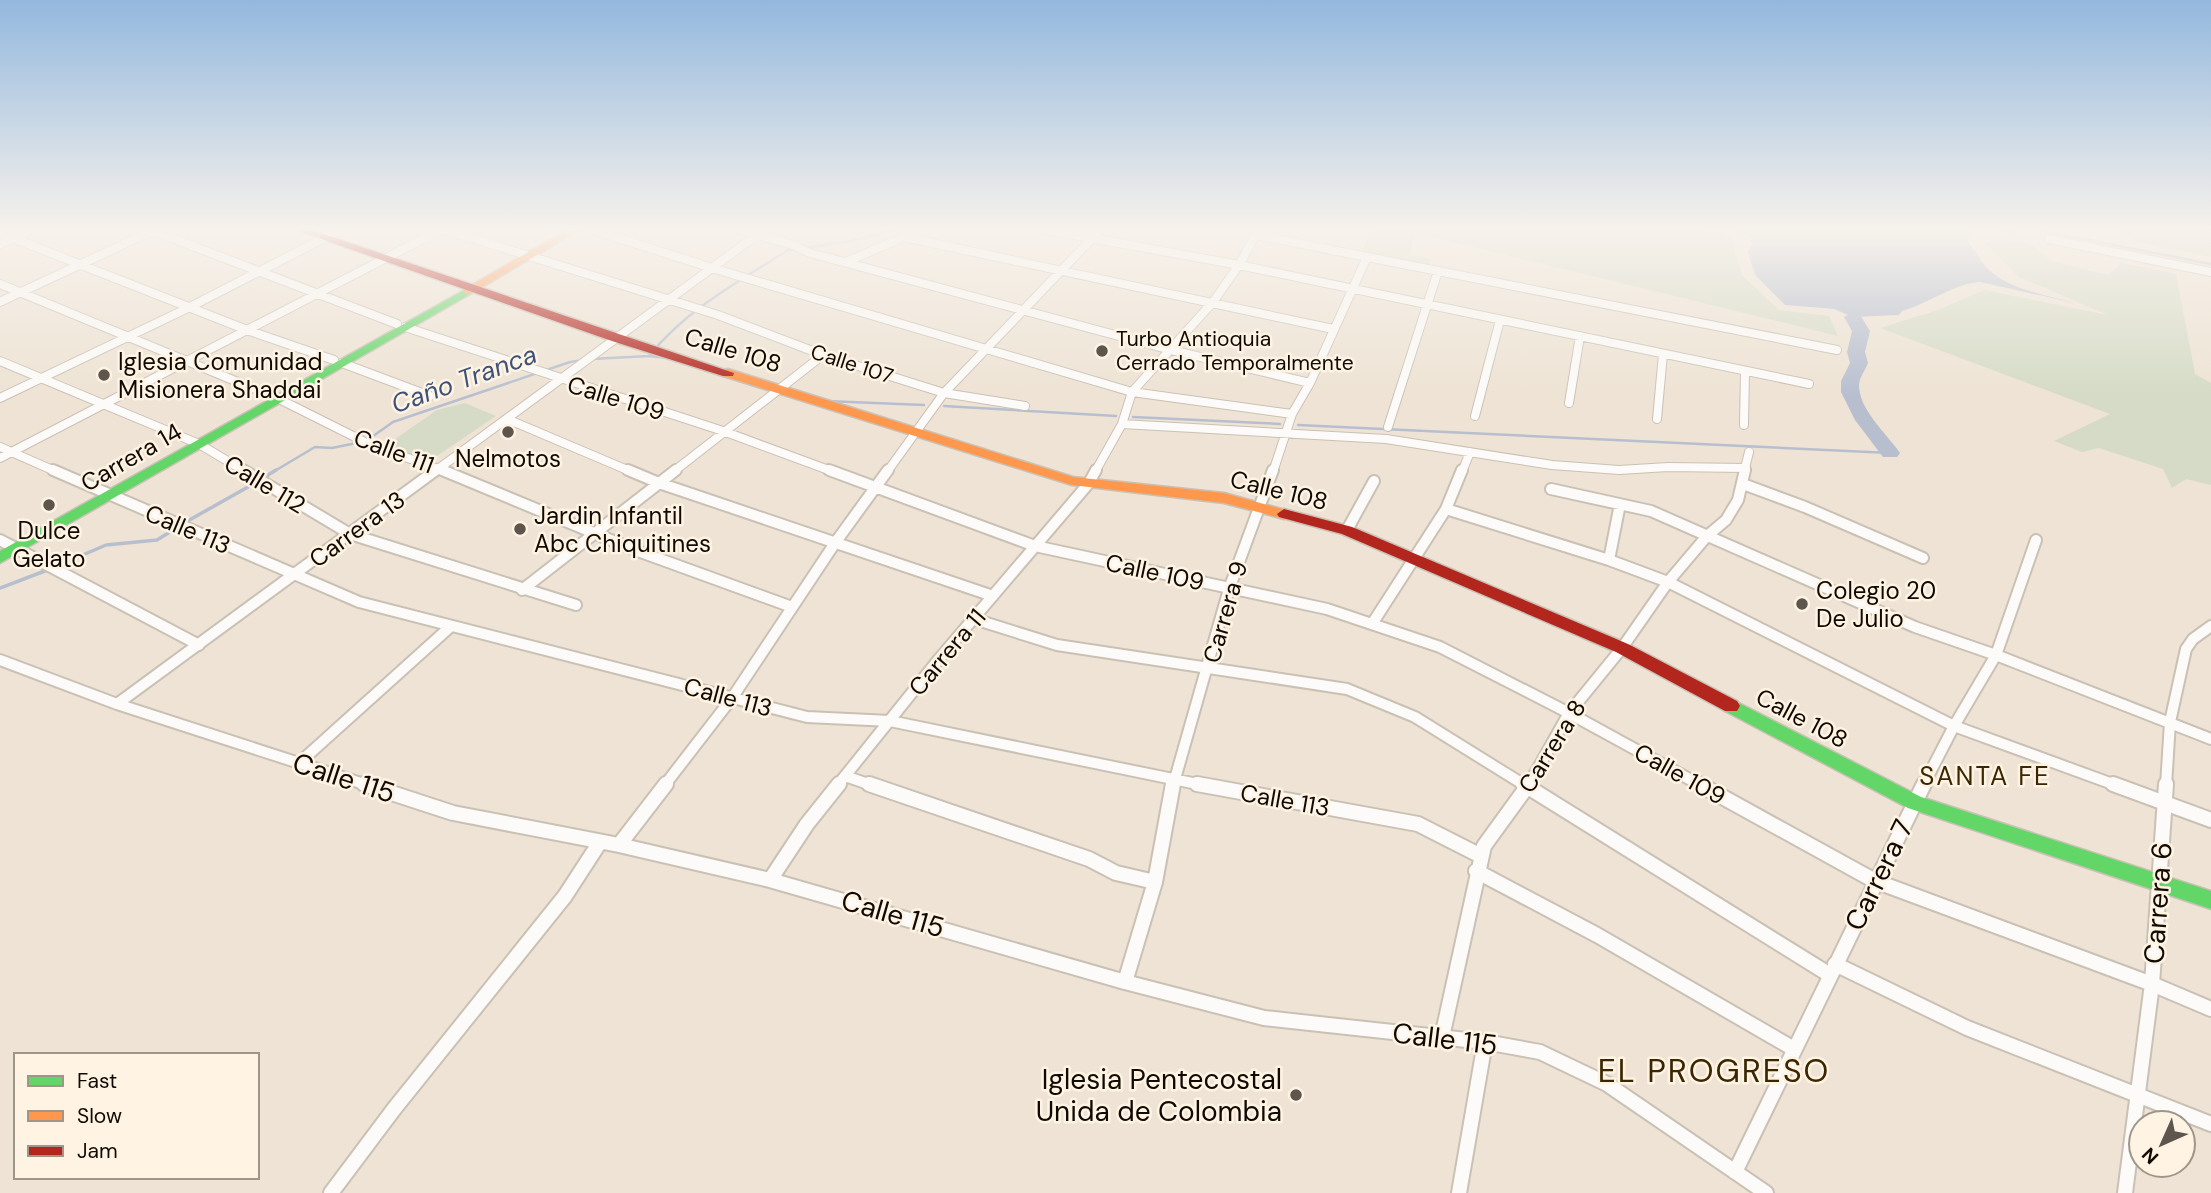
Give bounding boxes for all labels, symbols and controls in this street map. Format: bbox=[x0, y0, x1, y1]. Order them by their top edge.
street label: Calle 108 bbox=[681, 321, 785, 379]
place label: Turbo Antioquia Cerrado Temporalmente bbox=[1116, 325, 1354, 377]
water label: Caño Tranca bbox=[386, 337, 542, 421]
street label: Calle 107 bbox=[807, 338, 897, 390]
marker: Turbo Antioquia Cerrado Temporalmente bbox=[1094, 343, 1110, 359]
place label: Iglesia Comunidad Misionera Shaddai bbox=[118, 346, 323, 405]
marker: Iglesia Comunidad Misionera Shaddai bbox=[96, 367, 112, 383]
street label: Calle 109 bbox=[564, 369, 668, 427]
street label: Carrera 14 bbox=[75, 416, 187, 498]
street label: Calle 111 bbox=[349, 422, 439, 480]
marker: Nelmotos bbox=[500, 424, 516, 440]
place label: Nelmotos bbox=[455, 443, 561, 474]
street label: Calle 112 bbox=[219, 448, 311, 520]
street label: Calle 108 bbox=[1227, 463, 1331, 517]
street label: Carrera 13 bbox=[303, 484, 411, 574]
marker: Dulce Gelato bbox=[41, 497, 57, 513]
street label: Calle 113 bbox=[140, 497, 236, 561]
place label: Jardin Infantil Abc Chiquitines bbox=[534, 500, 711, 559]
place label: Dulce Gelato bbox=[12, 515, 86, 574]
marker: Jardin Infantil Abc Chiquitines bbox=[512, 521, 528, 537]
street label: Calle 109 bbox=[1103, 546, 1207, 598]
street label: Carrera 9 bbox=[1196, 557, 1254, 667]
place label: Colegio 20 De Julio bbox=[1816, 575, 1936, 634]
marker: Colegio 20 De Julio bbox=[1794, 596, 1810, 612]
street label: Carrera 11 bbox=[902, 602, 992, 702]
street label: Calle 113 bbox=[680, 670, 776, 724]
street label: Calle 108 bbox=[1751, 681, 1853, 755]
street label: Carrera 8 bbox=[1511, 694, 1593, 798]
street label: Calle 109 bbox=[1629, 736, 1731, 812]
street label: Calle 115 bbox=[288, 744, 400, 812]
district label: SANTA FE bbox=[1919, 759, 2051, 793]
street label: Calle 113 bbox=[1238, 777, 1332, 823]
street label: Carrera 7 bbox=[1836, 813, 1922, 937]
street label: Carrera 6 bbox=[2135, 841, 2181, 965]
street label: Calle 115 bbox=[837, 882, 949, 946]
street label: Calle 115 bbox=[1390, 1014, 1500, 1064]
district label: EL PROGRESO bbox=[1598, 1050, 1830, 1092]
legend bbox=[14, 1053, 259, 1179]
place label: Iglesia Pentecostal Unida de Colombia bbox=[1036, 1061, 1282, 1130]
text: Fast bbox=[77, 1067, 117, 1095]
marker: Iglesia Pentecostal Unida de Colombia bbox=[1288, 1087, 1304, 1103]
text: Slow bbox=[77, 1102, 122, 1130]
north arrow bbox=[2127, 1109, 2197, 1179]
text: Jam bbox=[77, 1137, 118, 1165]
text: N bbox=[2137, 1142, 2164, 1169]

